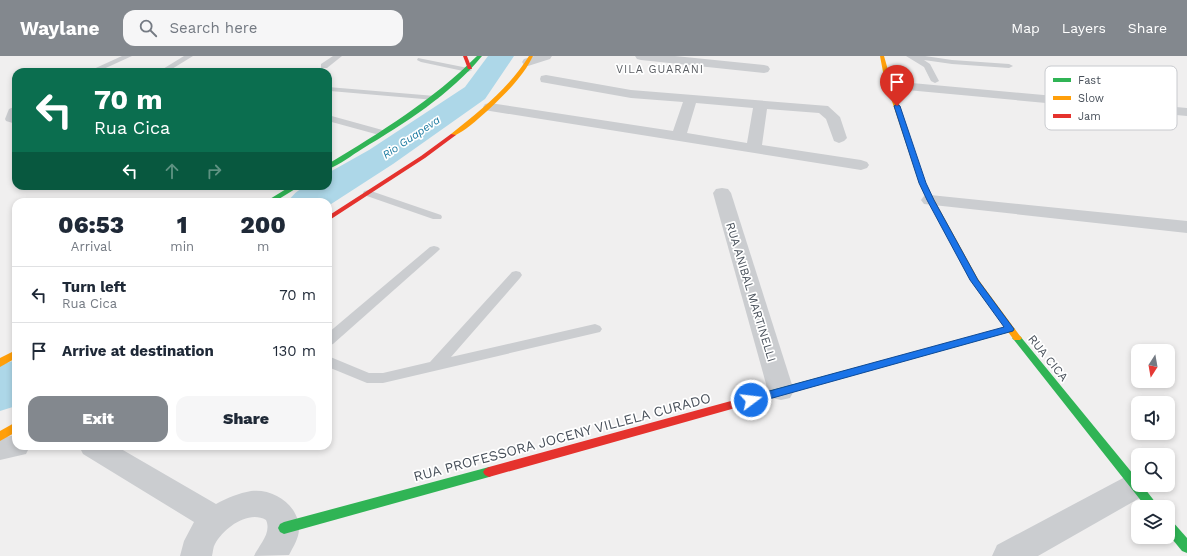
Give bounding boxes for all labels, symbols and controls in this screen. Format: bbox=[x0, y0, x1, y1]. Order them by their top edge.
search box bbox=[123, 10, 403, 46]
text: Waylane bbox=[20, 17, 99, 40]
icon: search bbox=[137, 17, 159, 39]
text: Search here bbox=[169, 19, 257, 37]
text: Map bbox=[1011, 20, 1040, 36]
text: Layers bbox=[1062, 20, 1106, 36]
text: Share bbox=[1128, 20, 1167, 36]
district label: VILA GUARANI bbox=[616, 63, 704, 76]
pin bbox=[880, 65, 914, 106]
legend bbox=[1045, 66, 1177, 130]
icon: arrive bbox=[886, 71, 908, 93]
text: Fast bbox=[1078, 74, 1101, 87]
text: 70 m bbox=[94, 83, 163, 116]
icon: left bbox=[28, 84, 80, 136]
text: Slow bbox=[1078, 92, 1104, 105]
text: Jam bbox=[1078, 110, 1101, 123]
water label: Rio Guapeva bbox=[380, 113, 443, 161]
text: Rua Cica bbox=[94, 117, 170, 138]
icon: left bbox=[119, 160, 141, 182]
icon: ahead bbox=[161, 160, 183, 182]
icon: right bbox=[203, 160, 225, 182]
text: 06:53 bbox=[58, 211, 124, 239]
text: 1 bbox=[177, 211, 188, 239]
text: 200 bbox=[240, 211, 286, 239]
street label: RUA ANIBAL MARTINELLI bbox=[723, 221, 779, 363]
text: Arrival bbox=[71, 239, 111, 254]
text: min bbox=[170, 239, 194, 254]
text: m bbox=[257, 239, 269, 254]
text: Turn left bbox=[62, 278, 126, 296]
icon: left bbox=[28, 284, 50, 306]
text: 70 m bbox=[279, 286, 316, 304]
text: Rua Cica bbox=[62, 296, 117, 311]
street label: RUA CICA bbox=[1025, 332, 1071, 384]
icon: arrive bbox=[28, 340, 50, 362]
text: Arrive at destination bbox=[62, 342, 214, 360]
text: 130 m bbox=[273, 342, 316, 360]
north arrow bbox=[1131, 344, 1175, 388]
map controls bbox=[1131, 344, 1175, 544]
position arrow bbox=[730, 379, 772, 421]
street label: RUA PROFESSORA JOCENY VILLELA CURADO bbox=[412, 390, 712, 484]
button: Exit bbox=[28, 396, 168, 442]
button: Share bbox=[176, 396, 316, 442]
button: sound bbox=[1131, 396, 1175, 440]
button: search bbox=[1131, 448, 1175, 492]
button: layers bbox=[1131, 500, 1175, 544]

